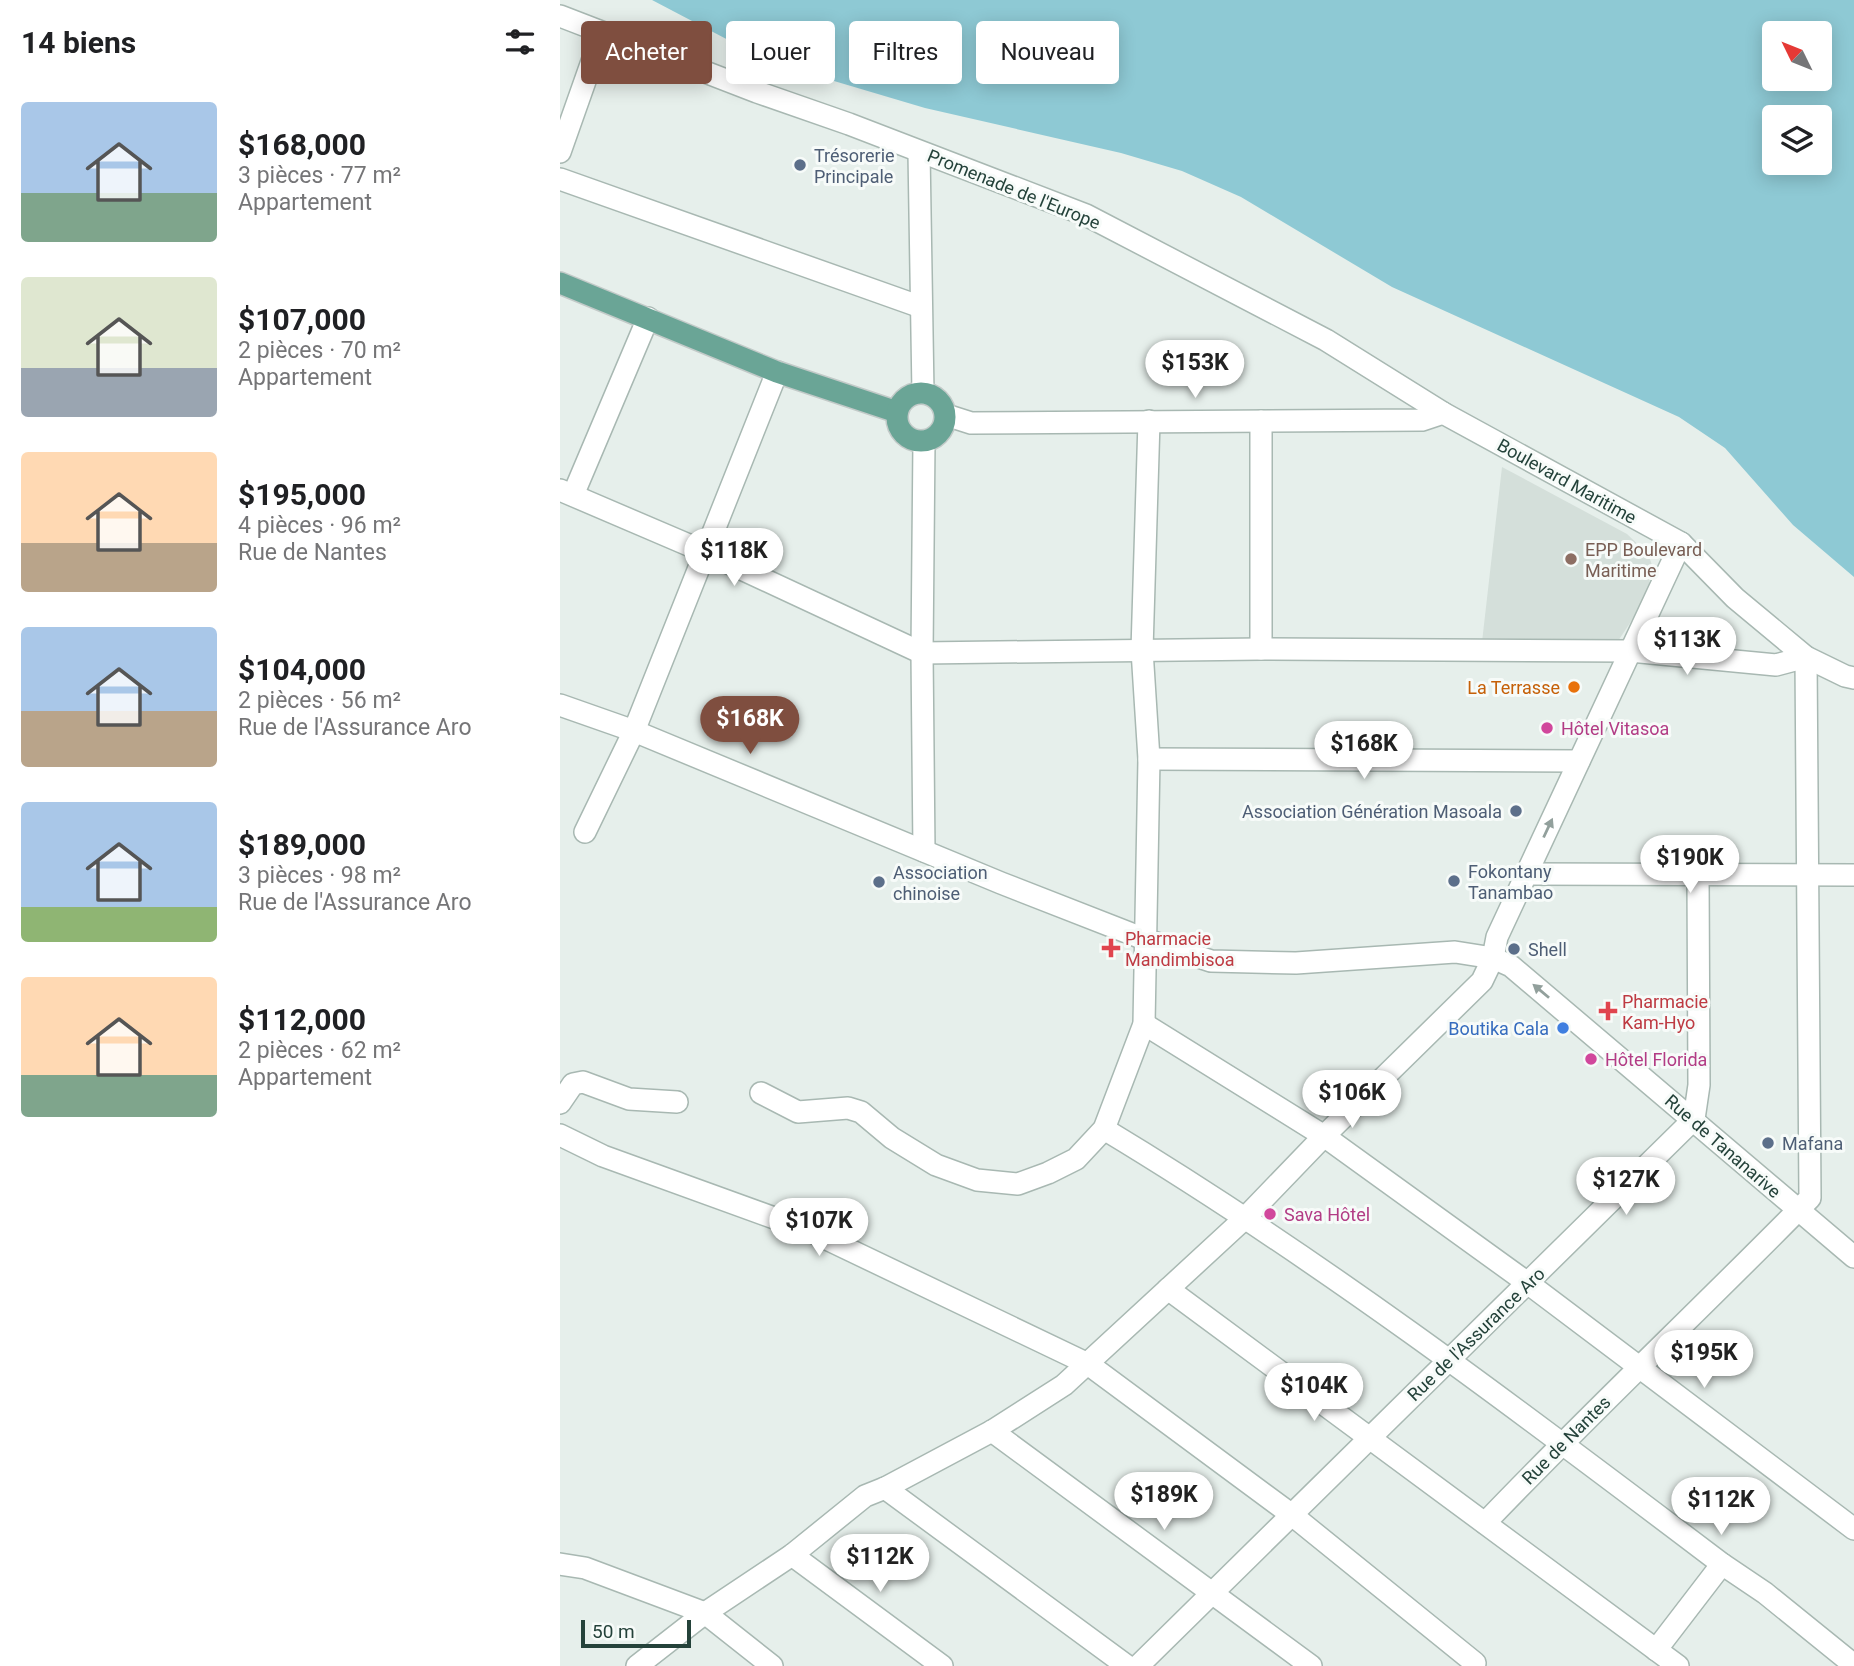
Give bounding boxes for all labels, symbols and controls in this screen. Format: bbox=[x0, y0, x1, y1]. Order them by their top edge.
chip: Acheter bbox=[581, 21, 712, 84]
chip: Louer bbox=[726, 21, 835, 84]
chip: Filtres bbox=[849, 21, 962, 84]
chip: Nouveau bbox=[976, 21, 1119, 84]
north arrow bbox=[1762, 21, 1832, 91]
map controls bbox=[1762, 21, 1832, 175]
icon: filters bbox=[501, 23, 539, 61]
text: 14 biens bbox=[21, 25, 136, 60]
button: layers bbox=[1762, 105, 1832, 175]
text: $168,000 bbox=[238, 127, 366, 162]
icon: home bbox=[77, 130, 161, 214]
place label: Trésorerie Principale bbox=[814, 145, 895, 187]
street label: Promenade de l'Europe bbox=[925, 145, 1103, 233]
marker: Trésorerie Principale bbox=[792, 157, 808, 173]
text: 3 pièces · 77 m² bbox=[238, 162, 401, 189]
text: Appartement bbox=[238, 189, 372, 216]
text: $107,000 bbox=[238, 302, 366, 337]
icon: home bbox=[77, 305, 161, 389]
text: 2 pièces · 70 m² bbox=[238, 337, 401, 364]
pin: $153K bbox=[1146, 340, 1244, 400]
text: $153K bbox=[1161, 349, 1229, 376]
text: Appartement bbox=[238, 364, 372, 391]
street label: Boulevard Maritime bbox=[1494, 434, 1640, 528]
text: $195,000 bbox=[238, 477, 366, 512]
icon: home bbox=[77, 480, 161, 564]
text: 4 pièces · 96 m² bbox=[238, 512, 401, 539]
pin: $118K bbox=[685, 528, 783, 588]
text: $118K bbox=[700, 537, 768, 564]
text: Rue de Nantes bbox=[238, 539, 387, 566]
place label: EPP Boulevard Maritime bbox=[1585, 539, 1702, 581]
marker: EPP Boulevard Maritime bbox=[1563, 551, 1579, 567]
pin: $113K bbox=[1638, 618, 1736, 677]
text: $113K bbox=[1653, 626, 1721, 653]
text: $104,000 bbox=[238, 652, 366, 687]
icon: home bbox=[77, 655, 161, 739]
place label: La Terrasse bbox=[1467, 677, 1560, 698]
marker: La Terrasse bbox=[1566, 679, 1582, 695]
text: 2 pièces · 56 m² bbox=[238, 687, 401, 714]
pin: $168K bbox=[701, 696, 799, 756]
text: $168K bbox=[716, 705, 784, 732]
text: Rue de l'Assurance Aro bbox=[238, 714, 472, 741]
place label: Hôtel Vitasoa bbox=[1561, 718, 1669, 739]
marker: Hôtel Vitasoa bbox=[1539, 720, 1555, 736]
pin: $168K bbox=[1315, 722, 1413, 781]
text: $168K bbox=[1330, 730, 1398, 757]
place label: Association Génération Masoala bbox=[1242, 801, 1502, 822]
marker: Association Génération Masoala bbox=[1508, 803, 1524, 819]
one-way arrow bbox=[1543, 818, 1554, 839]
text: $189,000 bbox=[238, 827, 366, 862]
icon: home bbox=[77, 830, 161, 914]
pin: $190K bbox=[1641, 836, 1739, 895]
text: $190K bbox=[1656, 844, 1724, 871]
place label: Fokontany Tanambao bbox=[1468, 861, 1553, 903]
text: 3 pièces · 98 m² bbox=[238, 862, 401, 889]
place label: Association chinoise bbox=[893, 862, 988, 904]
marker: Fokontany Tanambao bbox=[1446, 873, 1462, 889]
marker: Association chinoise bbox=[871, 874, 887, 890]
text: Rue de l'Assurance Aro bbox=[238, 889, 472, 916]
place label: Pharmacie Mandimbisoa bbox=[1125, 928, 1235, 970]
place label: Shell bbox=[1528, 939, 1567, 960]
marker: Pharmacie Mandimbisoa bbox=[1103, 940, 1119, 956]
marker: Shell bbox=[1506, 941, 1522, 957]
one-way arrow bbox=[1532, 984, 1549, 999]
place label: Pharmacie Kam-Hyo bbox=[1622, 991, 1708, 1033]
text: $112,000 bbox=[238, 1002, 366, 1037]
marker: Pharmacie Kam-Hyo bbox=[1600, 1003, 1616, 1019]
icon: home bbox=[77, 1005, 161, 1089]
place label: Boutika Cala bbox=[1448, 1018, 1549, 1039]
marker: Boutika Cala bbox=[1555, 1020, 1571, 1036]
text: 2 pièces · 62 m² bbox=[238, 1037, 401, 1064]
place label: Hôtel Florida bbox=[1605, 1049, 1707, 1070]
marker: Hôtel Florida bbox=[1583, 1051, 1599, 1067]
text: Appartement bbox=[238, 1064, 372, 1091]
pin: $106K bbox=[1303, 1070, 1401, 1130]
text: $106K bbox=[1318, 1079, 1386, 1106]
street label: Rue de Tananarive bbox=[1661, 1090, 1785, 1202]
place label: Mafana bbox=[1782, 1133, 1843, 1154]
marker: Mafana bbox=[1760, 1135, 1776, 1151]
pin: $127K bbox=[1577, 1158, 1675, 1217]
text: $127K bbox=[1592, 1166, 1660, 1193]
pin: $107K bbox=[770, 1198, 868, 1258]
place label: Sava Hôtel bbox=[1284, 1204, 1370, 1225]
marker: Sava Hôtel bbox=[1262, 1206, 1278, 1222]
text: $107K bbox=[785, 1207, 853, 1234]
street label: Rue de l'Assurance Aro bbox=[1403, 1263, 1549, 1405]
pin: $195K bbox=[1655, 1330, 1753, 1390]
text: $195K bbox=[1670, 1339, 1738, 1366]
pin: $104K bbox=[1265, 1364, 1363, 1423]
text: $104K bbox=[1280, 1372, 1348, 1399]
street label: Rue de Nantes bbox=[1517, 1391, 1615, 1489]
pin: $189K bbox=[1115, 1472, 1213, 1532]
pin: $112K bbox=[1672, 1478, 1770, 1537]
text: $189K bbox=[1130, 1481, 1198, 1508]
text: $112K bbox=[1687, 1486, 1755, 1513]
pin: $112K bbox=[831, 1534, 929, 1594]
text: $112K bbox=[846, 1543, 914, 1570]
scale bar bbox=[581, 1617, 691, 1649]
text: 50 m bbox=[592, 1620, 635, 1643]

